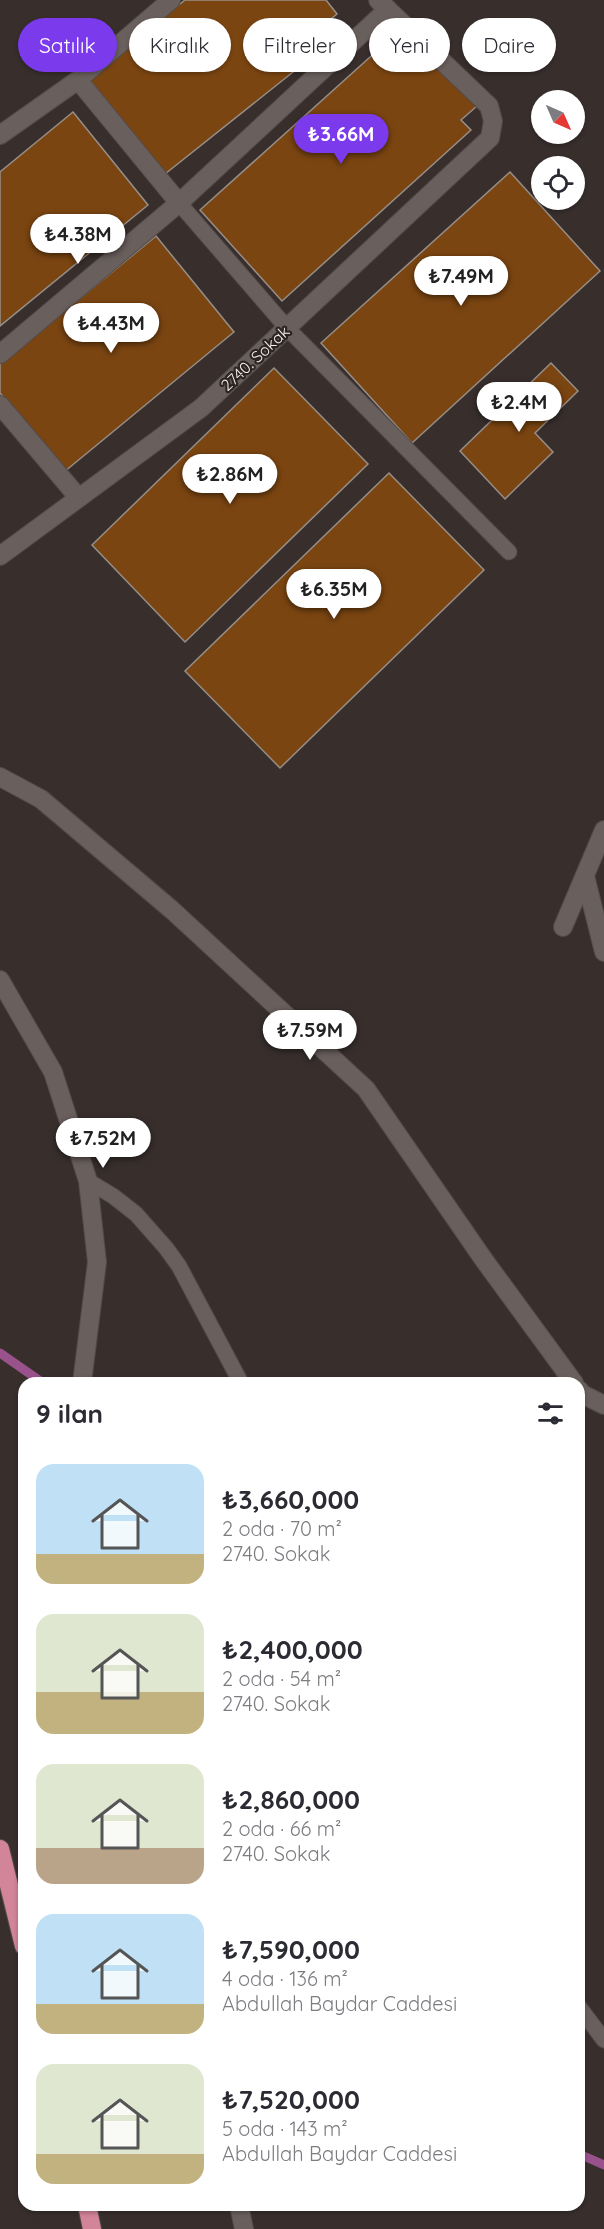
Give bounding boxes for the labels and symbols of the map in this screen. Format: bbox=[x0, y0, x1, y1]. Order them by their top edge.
north arrow bbox=[531, 90, 585, 144]
pin: ₺3.66M bbox=[292, 114, 390, 165]
pin: ₺4.38M bbox=[29, 214, 127, 265]
pin: ₺7.49M bbox=[412, 256, 510, 307]
pin: ₺4.43M bbox=[62, 303, 160, 354]
street label: 2740. Sokak bbox=[216, 321, 294, 395]
pin: ₺2.4M bbox=[477, 382, 561, 433]
pin: ₺2.86M bbox=[181, 454, 279, 505]
pin: ₺6.35M bbox=[285, 569, 383, 620]
pin: ₺7.59M bbox=[261, 1010, 359, 1061]
pin: ₺7.52M bbox=[54, 1118, 152, 1169]

